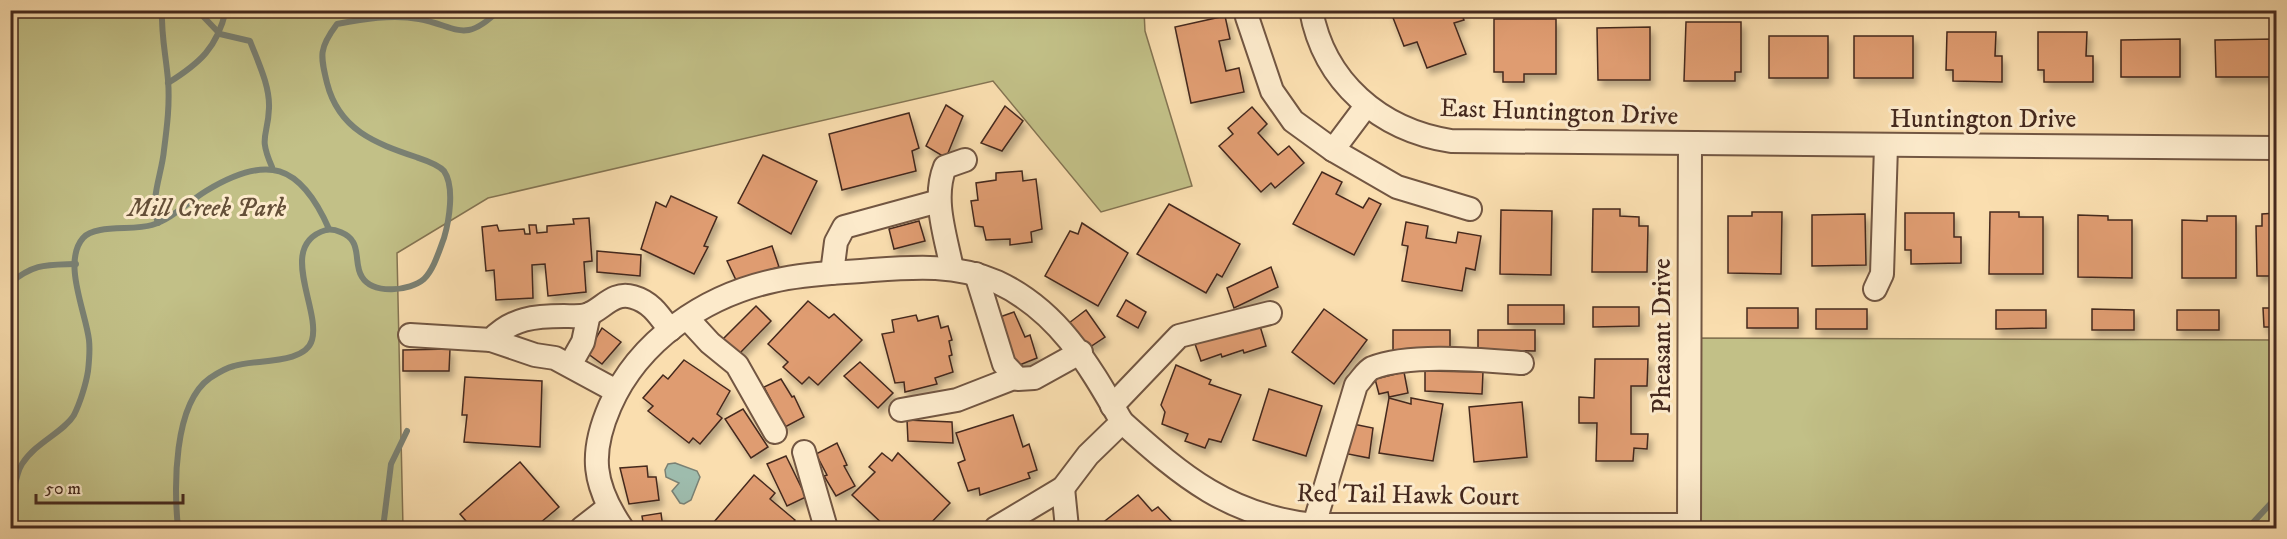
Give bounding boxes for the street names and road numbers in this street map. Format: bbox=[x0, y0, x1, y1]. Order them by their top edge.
street label: East Huntington Drive bbox=[1439, 92, 1679, 133]
street label: Huntington Drive bbox=[1890, 103, 2076, 136]
street label: Pheasant Drive bbox=[1646, 258, 1679, 414]
street label: Red Tail Hawk Court bbox=[1296, 477, 1520, 514]

